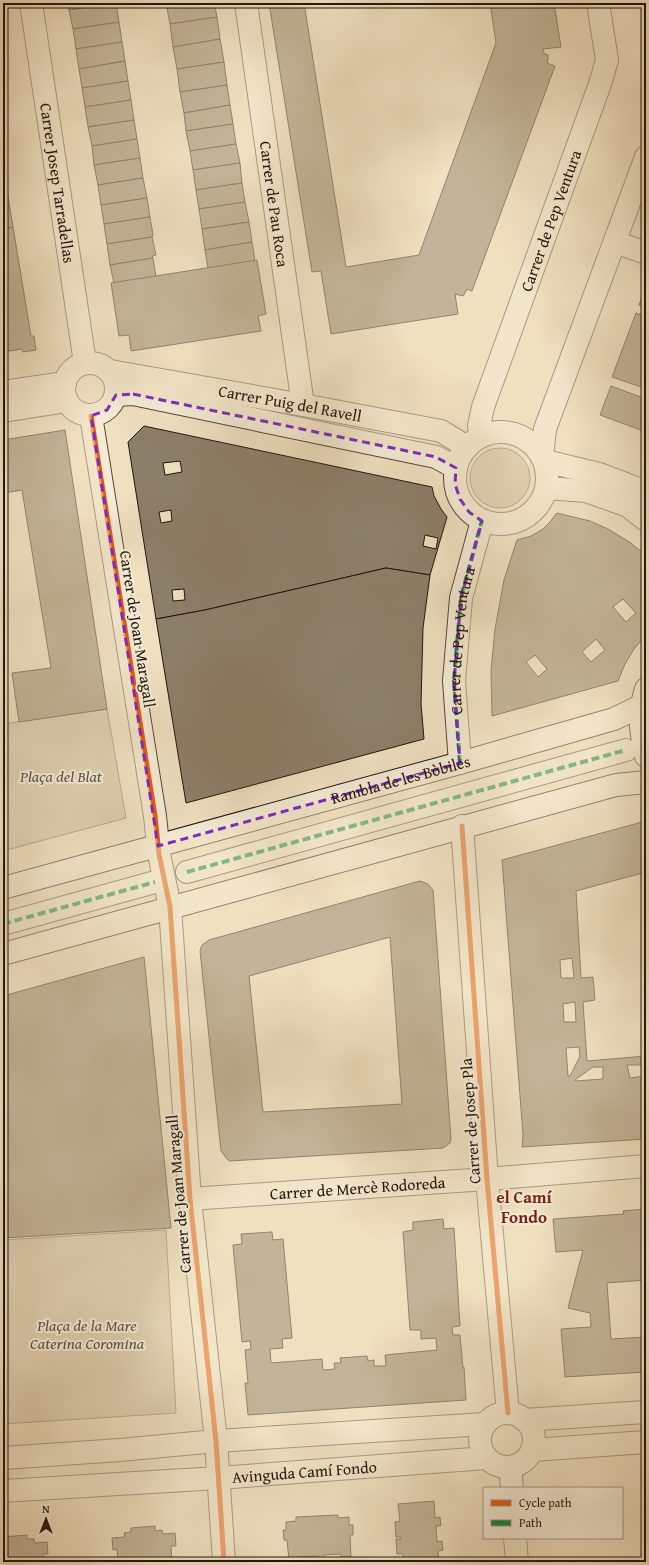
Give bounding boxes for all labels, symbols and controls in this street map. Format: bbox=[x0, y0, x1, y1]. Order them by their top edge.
street label: Carrer Josep Tarradellas bbox=[34, 101, 82, 265]
street label: Carrer de Pau Roca bbox=[254, 140, 295, 269]
street label: Carrer de Pep Ventura bbox=[514, 146, 587, 295]
street label: Carrer Puig del Ravell bbox=[217, 378, 364, 428]
street label: Carrer de Joan Maragall bbox=[114, 549, 162, 710]
street label: Carrer de Pep Ventura bbox=[442, 564, 481, 716]
street label: Rambla de les Bòbiles bbox=[328, 749, 473, 810]
park label: Plaça del Blat bbox=[19, 764, 103, 788]
street label: Carrer de Josep Pla bbox=[454, 1057, 486, 1185]
street label: Carrer de Joan Maragall bbox=[159, 1113, 197, 1274]
street label: Carrer de Mercè Rodoreda bbox=[269, 1170, 447, 1206]
district label: el Camí Fondo bbox=[496, 1184, 552, 1229]
park label: Plaça de la Mare Caterina Coromina bbox=[30, 1313, 145, 1355]
street label: Avinguda Camí Fondo bbox=[231, 1454, 378, 1489]
legend bbox=[483, 1487, 623, 1539]
text: Cycle path bbox=[519, 1494, 572, 1511]
north arrow bbox=[26, 1499, 66, 1539]
text: N bbox=[42, 1501, 50, 1517]
text: Path bbox=[519, 1514, 542, 1531]

